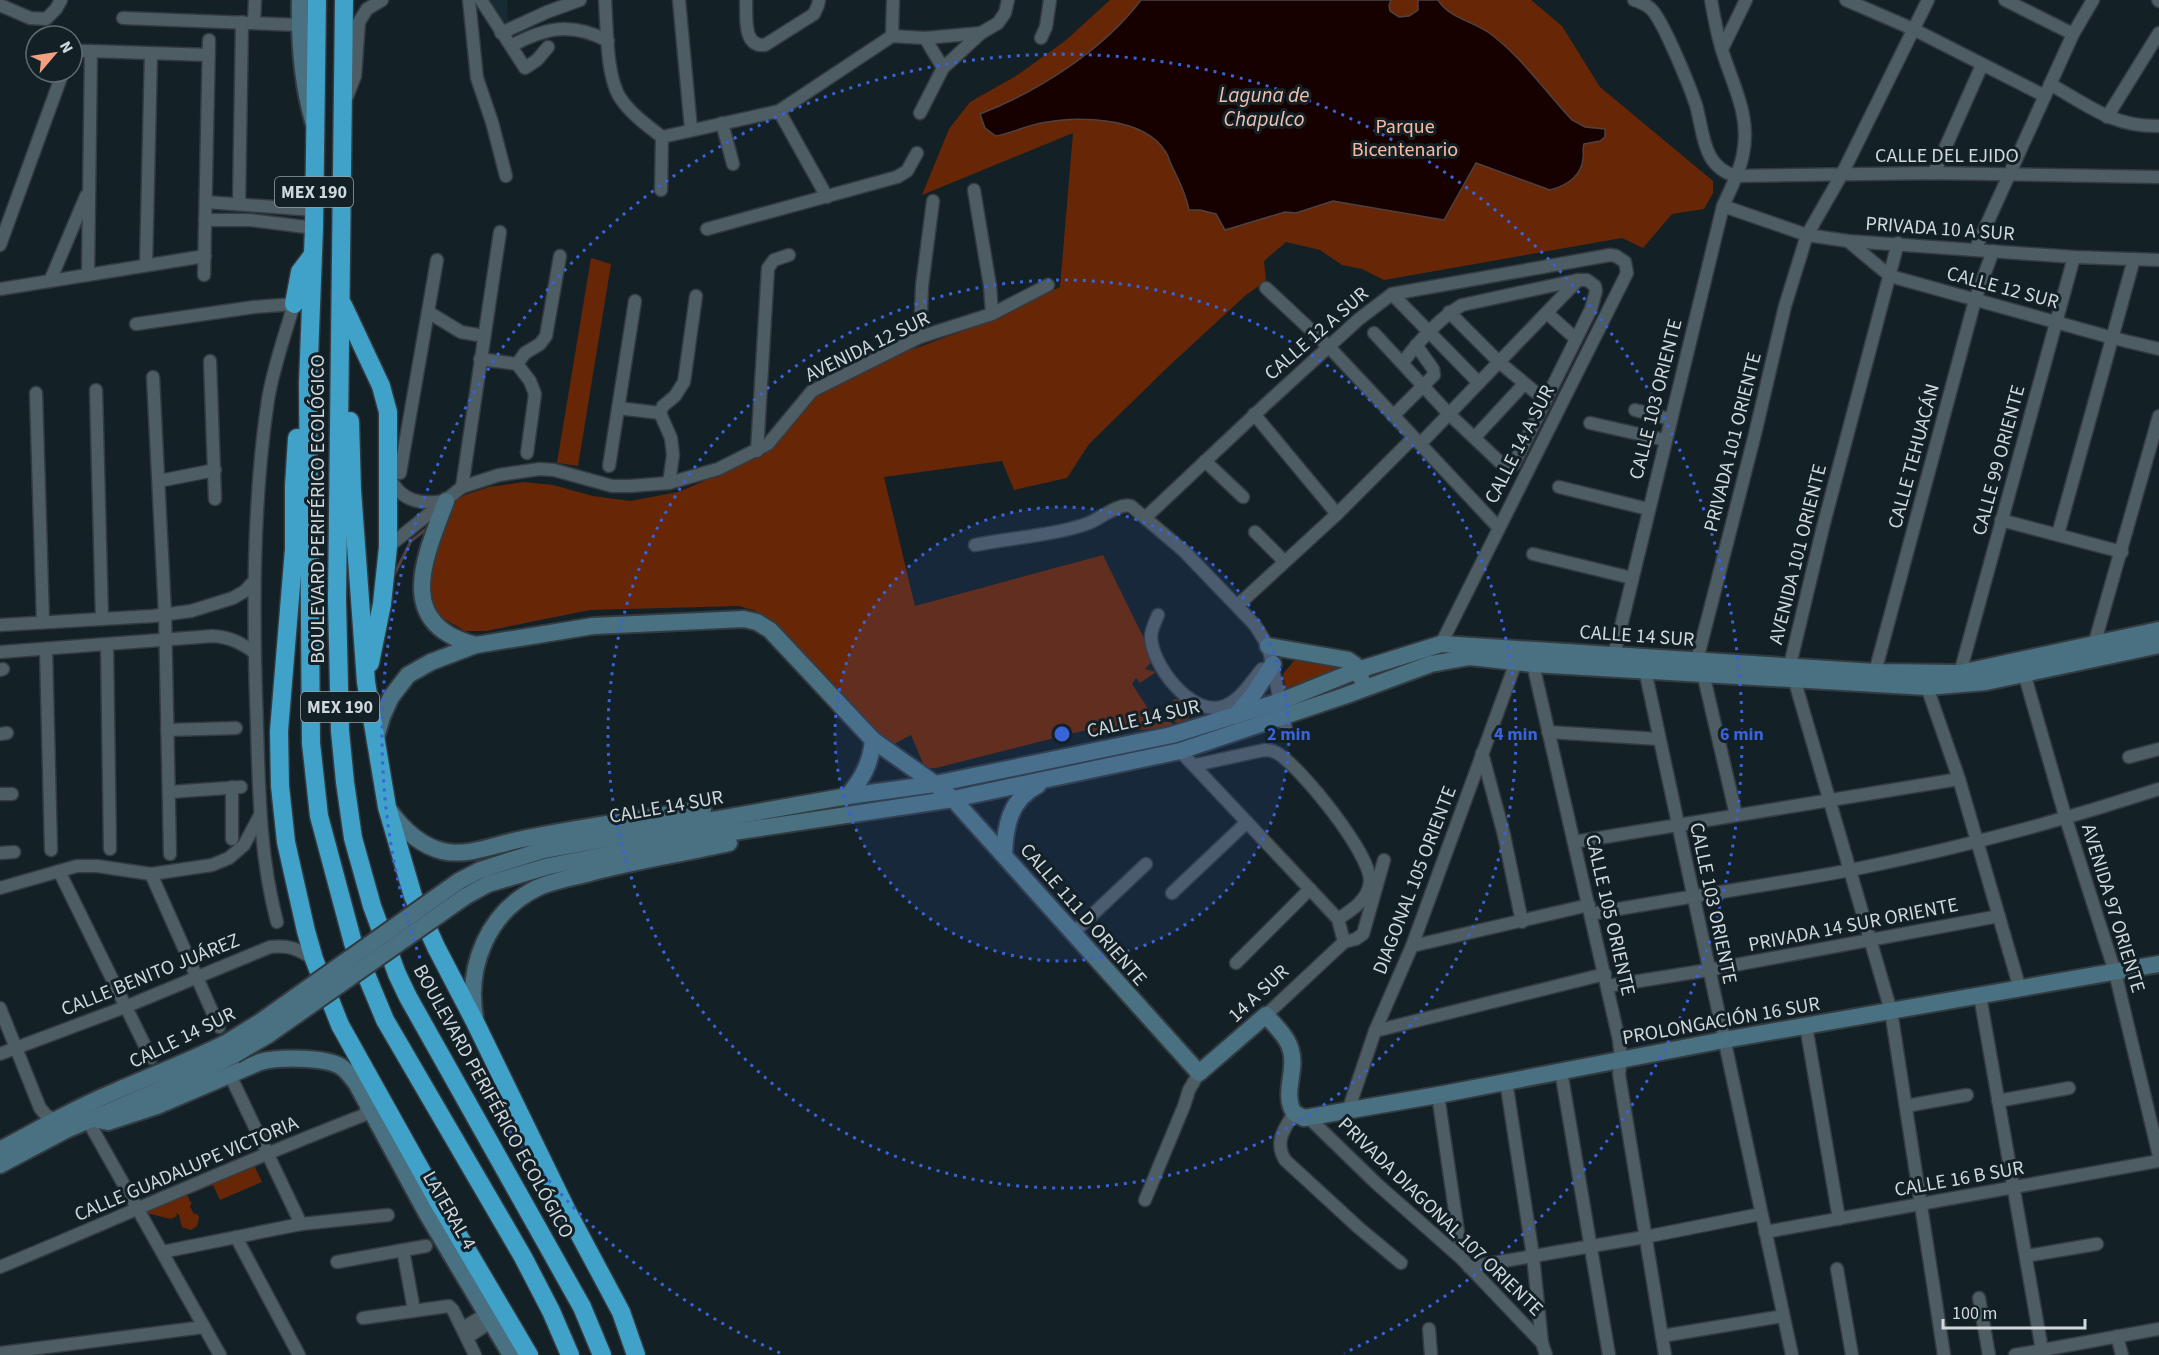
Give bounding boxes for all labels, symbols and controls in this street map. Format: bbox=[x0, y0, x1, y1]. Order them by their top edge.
north arrow bbox=[24, 24, 84, 84]
text: N bbox=[54, 37, 78, 57]
water label: Laguna de Chapulco bbox=[1219, 80, 1309, 134]
park label: Parque Bicentenario bbox=[1352, 113, 1458, 164]
street label: CALLE DEL EJIDO bbox=[1875, 142, 2019, 170]
road number: MEX 190 bbox=[275, 177, 353, 207]
street label: PRIVADA 10 A SUR bbox=[1864, 210, 2015, 248]
street label: CALLE 12 SUR bbox=[1944, 260, 2062, 316]
street label: CALLE 12 A SUR bbox=[1258, 281, 1375, 387]
street label: AVENIDA 12 SUR bbox=[800, 305, 934, 389]
street label: CALLE 103 ORIENTE bbox=[1622, 316, 1689, 483]
street label: PRIVADA 101 ORIENTE bbox=[1697, 349, 1769, 535]
street label: BOULEVARD PERIFÉRICO ECOLÓGICO bbox=[304, 354, 332, 664]
street label: CALLE 14 A SUR bbox=[1478, 380, 1562, 509]
street label: CALLE TEHUACÁN bbox=[1881, 381, 1947, 532]
street label: CALLE 99 ORIENTE bbox=[1965, 382, 2033, 539]
street label: AVENIDA 101 ORIENTE bbox=[1762, 461, 1834, 647]
street label: CALLE 14 SUR bbox=[1579, 618, 1695, 654]
road number: MEX 190 bbox=[301, 692, 379, 722]
street label: CALLE 14 SUR bbox=[1084, 692, 1202, 746]
text: 2 min bbox=[1267, 722, 1311, 747]
text: 4 min bbox=[1494, 722, 1538, 747]
text: 6 min bbox=[1720, 722, 1764, 747]
centre of rings bbox=[1052, 724, 1072, 744]
street label: DIAGONAL 105 ORIENTE bbox=[1366, 782, 1464, 979]
street label: CALLE 14 SUR bbox=[607, 783, 725, 831]
street label: CALLE 103 ORIENTE bbox=[1682, 820, 1744, 987]
street label: AVENIDA 97 ORIENTE bbox=[2074, 820, 2152, 996]
street label: CALLE 105 ORIENTE bbox=[1578, 832, 1642, 999]
street label: CALLE 111 D ORIENTE bbox=[1013, 837, 1153, 992]
street label: PRIVADA 14 SUR ORIENTE bbox=[1746, 891, 1961, 959]
street label: CALLE BENITO JUÁREZ bbox=[57, 926, 244, 1024]
street label: 14 A SUR bbox=[1222, 958, 1295, 1029]
street label: BOULEVARD PERIFÉRICO ECOLÓGICO bbox=[406, 959, 580, 1244]
street label: PROLONGACIÓN 16 SUR bbox=[1620, 990, 1822, 1052]
street label: CALLE 14 SUR bbox=[125, 1000, 240, 1076]
street label: CALLE GUADALUPE VICTORIA bbox=[70, 1109, 303, 1229]
street label: PRIVADA DIAGONAL 107 ORIENTE bbox=[1331, 1111, 1549, 1323]
street label: CALLE 16 B SUR bbox=[1892, 1154, 2026, 1204]
street label: LATERAL 4 bbox=[415, 1166, 483, 1255]
scale bar bbox=[1943, 1292, 2086, 1330]
text: 100 m bbox=[1952, 1301, 1997, 1326]

